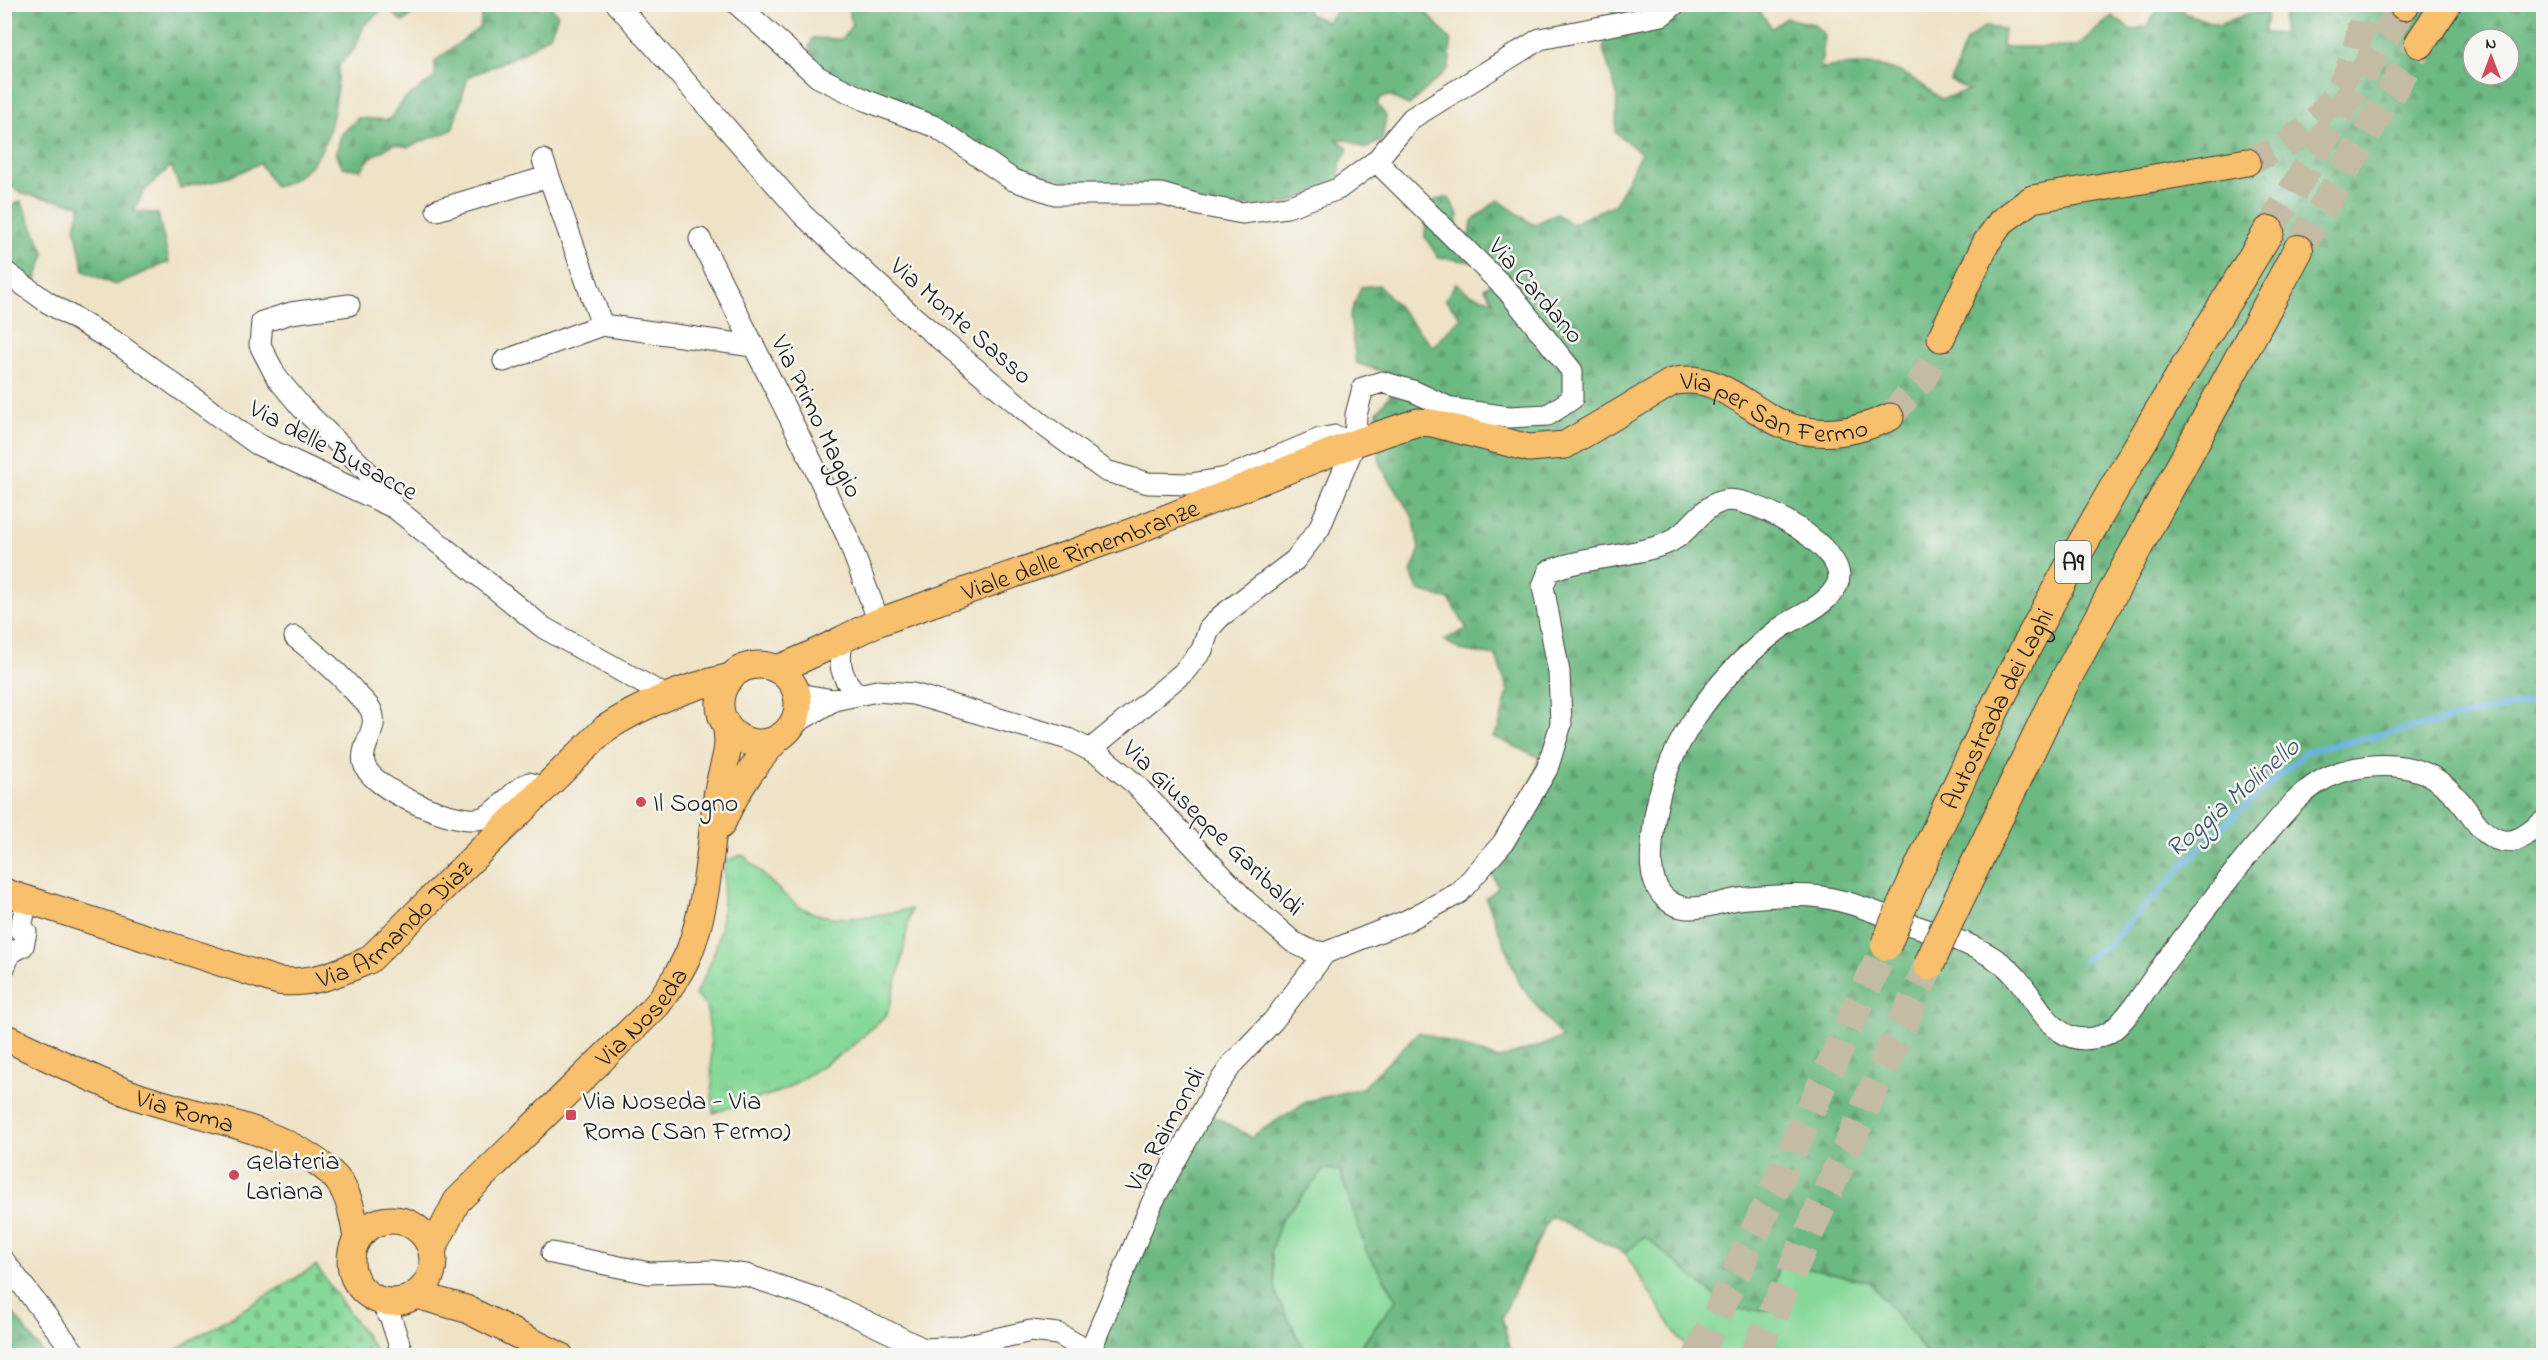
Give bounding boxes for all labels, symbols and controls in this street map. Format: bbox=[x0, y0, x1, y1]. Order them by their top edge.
north arrow bbox=[2461, 27, 2521, 87]
text: N bbox=[2486, 32, 2497, 56]
street label: Via Cardano bbox=[1477, 230, 1592, 354]
street label: Via Monte Sasso bbox=[879, 249, 1040, 395]
street label: Via Primo Maggio bbox=[759, 329, 871, 505]
street label: Via per San Fermo bbox=[1679, 364, 1873, 455]
street label: Via delle Busacce bbox=[241, 391, 424, 512]
street label: Viale delle Rimembranze bbox=[956, 491, 1206, 613]
road number: A9 bbox=[2055, 541, 2091, 583]
street label: Autostrada dei Laghi bbox=[1933, 602, 2066, 817]
water label: Roggia Molinello bbox=[2158, 729, 2311, 869]
street label: Via Giuseppe Garibaldi bbox=[1112, 731, 1312, 926]
place label: Il Sogno bbox=[653, 786, 738, 824]
marker: Il Sogno bbox=[634, 795, 648, 809]
street label: Via Armando Diaz bbox=[312, 852, 483, 1000]
street label: Via Noseda bbox=[587, 961, 699, 1078]
street label: Via Raimondi bbox=[1116, 1061, 1217, 1201]
street label: Via Roma bbox=[129, 1081, 238, 1145]
place label: Via Noseda - Via Roma (San Fermo) bbox=[582, 1084, 791, 1152]
marker: Via Noseda - Via Roma (San Fermo) bbox=[564, 1108, 578, 1122]
place label: Gelateria Lariana bbox=[246, 1144, 340, 1212]
marker: Gelateria Lariana bbox=[227, 1168, 241, 1182]

